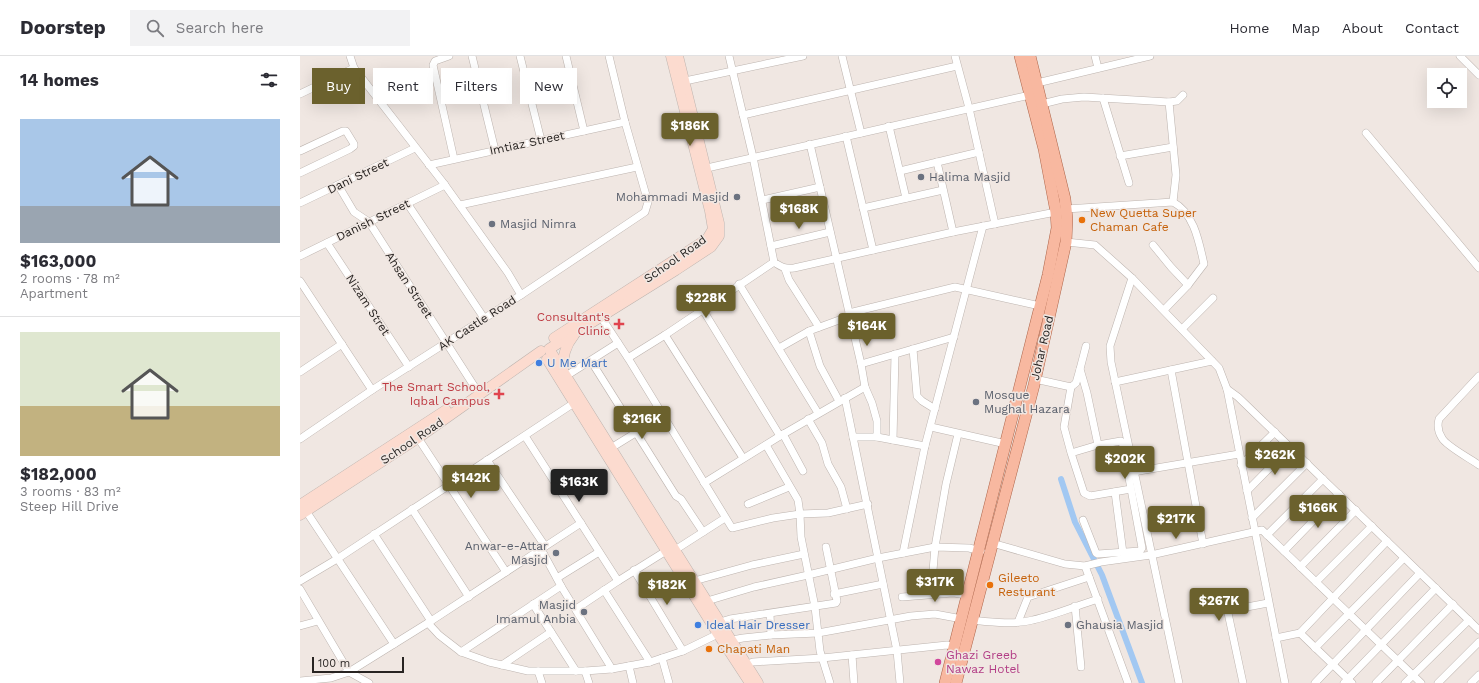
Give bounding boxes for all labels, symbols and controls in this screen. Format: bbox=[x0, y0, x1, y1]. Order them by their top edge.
search box bbox=[130, 10, 410, 46]
text: Doorstep bbox=[20, 16, 106, 39]
icon: search bbox=[144, 17, 166, 39]
text: Search here bbox=[176, 19, 264, 37]
text: Home bbox=[1229, 20, 1269, 36]
text: Map bbox=[1291, 20, 1320, 36]
text: About bbox=[1342, 20, 1383, 36]
text: Contact bbox=[1405, 20, 1459, 36]
chip: Buy bbox=[312, 68, 365, 104]
chip: Rent bbox=[373, 68, 433, 104]
chip: Filters bbox=[441, 68, 512, 104]
chip: New bbox=[520, 68, 577, 104]
map controls bbox=[1427, 68, 1467, 108]
button: locate bbox=[1427, 68, 1467, 108]
icon: filters bbox=[258, 69, 280, 91]
text: 14 homes bbox=[20, 70, 99, 90]
pin: $186K bbox=[662, 113, 718, 147]
text: $186K bbox=[670, 118, 710, 133]
street label: Imtiaz Street bbox=[488, 128, 566, 158]
icon: home bbox=[114, 145, 186, 217]
street label: Dani Street bbox=[325, 155, 391, 197]
place label: Halima Masjid bbox=[929, 170, 1011, 184]
marker: Halima Masjid bbox=[916, 172, 926, 182]
place label: Mohammadi Masjid bbox=[616, 190, 729, 204]
marker: Mohammadi Masjid bbox=[732, 192, 742, 202]
street label: Danish Street bbox=[334, 196, 412, 244]
pin: $168K bbox=[771, 196, 827, 230]
text: $168K bbox=[779, 201, 819, 216]
place label: New Quetta Super Chaman Cafe bbox=[1090, 206, 1197, 234]
marker: New Quetta Super Chaman Cafe bbox=[1077, 215, 1087, 225]
place label: Masjid Nimra bbox=[500, 217, 576, 231]
marker: Masjid Nimra bbox=[487, 219, 497, 229]
street label: School Road bbox=[641, 232, 709, 286]
street label: Ahsan Street bbox=[382, 249, 436, 321]
text: $163,000 bbox=[20, 251, 96, 271]
text: 2 rooms · 78 m² bbox=[20, 271, 120, 286]
street label: Nizam Stret bbox=[343, 272, 393, 338]
pin: $228K bbox=[678, 285, 734, 319]
text: Apartment bbox=[20, 286, 88, 301]
text: $228K bbox=[686, 290, 727, 305]
street label: AK Castle Road bbox=[435, 293, 519, 353]
place label: Consultant's Clinic bbox=[537, 310, 610, 338]
pin: $164K bbox=[839, 313, 895, 347]
street label: Johar Road bbox=[1028, 314, 1056, 382]
marker: Consultant's Clinic bbox=[613, 318, 625, 330]
text: $164K bbox=[847, 318, 887, 333]
place label: U Me Mart bbox=[547, 356, 607, 370]
icon: home bbox=[114, 358, 186, 430]
marker: U Me Mart bbox=[534, 358, 544, 368]
place label: The Smart School, Iqbal Campus bbox=[382, 380, 490, 408]
marker: The Smart School, Iqbal Campus bbox=[493, 388, 505, 400]
place label: Mosque Mughal Hazara bbox=[984, 388, 1070, 416]
marker: Mosque Mughal Hazara bbox=[971, 397, 981, 407]
pin: $216K bbox=[614, 406, 670, 440]
text: $216K bbox=[623, 411, 661, 426]
street label: School Road bbox=[378, 415, 446, 467]
pin: $262K bbox=[1247, 442, 1303, 476]
pin: $202K bbox=[1097, 446, 1153, 480]
text: $262K bbox=[1255, 447, 1295, 462]
text: $202K bbox=[1104, 451, 1146, 466]
text: $182,000 bbox=[20, 464, 97, 484]
pin: $142K bbox=[443, 465, 499, 499]
pin: $163K bbox=[551, 469, 607, 503]
text: $142K bbox=[452, 470, 490, 485]
text: $163K bbox=[560, 474, 598, 489]
text: 3 rooms · 83 m² bbox=[20, 484, 121, 499]
pin: $166K bbox=[1290, 495, 1346, 529]
text: Steep Hill Drive bbox=[20, 499, 119, 514]
text: $166K bbox=[1299, 500, 1337, 515]
pin: $217K bbox=[1148, 506, 1204, 540]
text: $217K bbox=[1157, 511, 1195, 526]
place label: Anwar-e-Attar Masjid bbox=[465, 539, 548, 567]
marker: Anwar-e-Attar Masjid bbox=[551, 548, 561, 558]
pin: $317K bbox=[907, 569, 963, 603]
place label: Gileeto Resturant bbox=[998, 571, 1055, 599]
pin: $182K bbox=[639, 572, 695, 606]
text: $317K bbox=[916, 574, 954, 589]
text: $182K bbox=[648, 577, 686, 592]
marker: Gileeto Resturant bbox=[985, 580, 995, 590]
pin: $267K bbox=[1191, 588, 1247, 622]
text: $267K bbox=[1199, 593, 1239, 608]
place label: Masjid Imamul Anbia bbox=[496, 598, 576, 626]
marker: Masjid Imamul Anbia bbox=[579, 607, 589, 617]
place label: Ideal Hair Dresser bbox=[706, 618, 810, 632]
place label: Ghausia Masjid bbox=[1076, 618, 1164, 632]
marker: Ideal Hair Dresser bbox=[693, 620, 703, 630]
marker: Ghausia Masjid bbox=[1063, 620, 1073, 630]
place label: Chapati Man bbox=[717, 642, 790, 656]
marker: Chapati Man bbox=[704, 644, 714, 654]
place label: Ghazi Greeb Nawaz Hotel bbox=[946, 648, 1020, 676]
scale bar bbox=[312, 655, 404, 674]
text: 100 m bbox=[318, 657, 350, 670]
marker: Ghazi Greeb Nawaz Hotel bbox=[933, 657, 943, 667]

